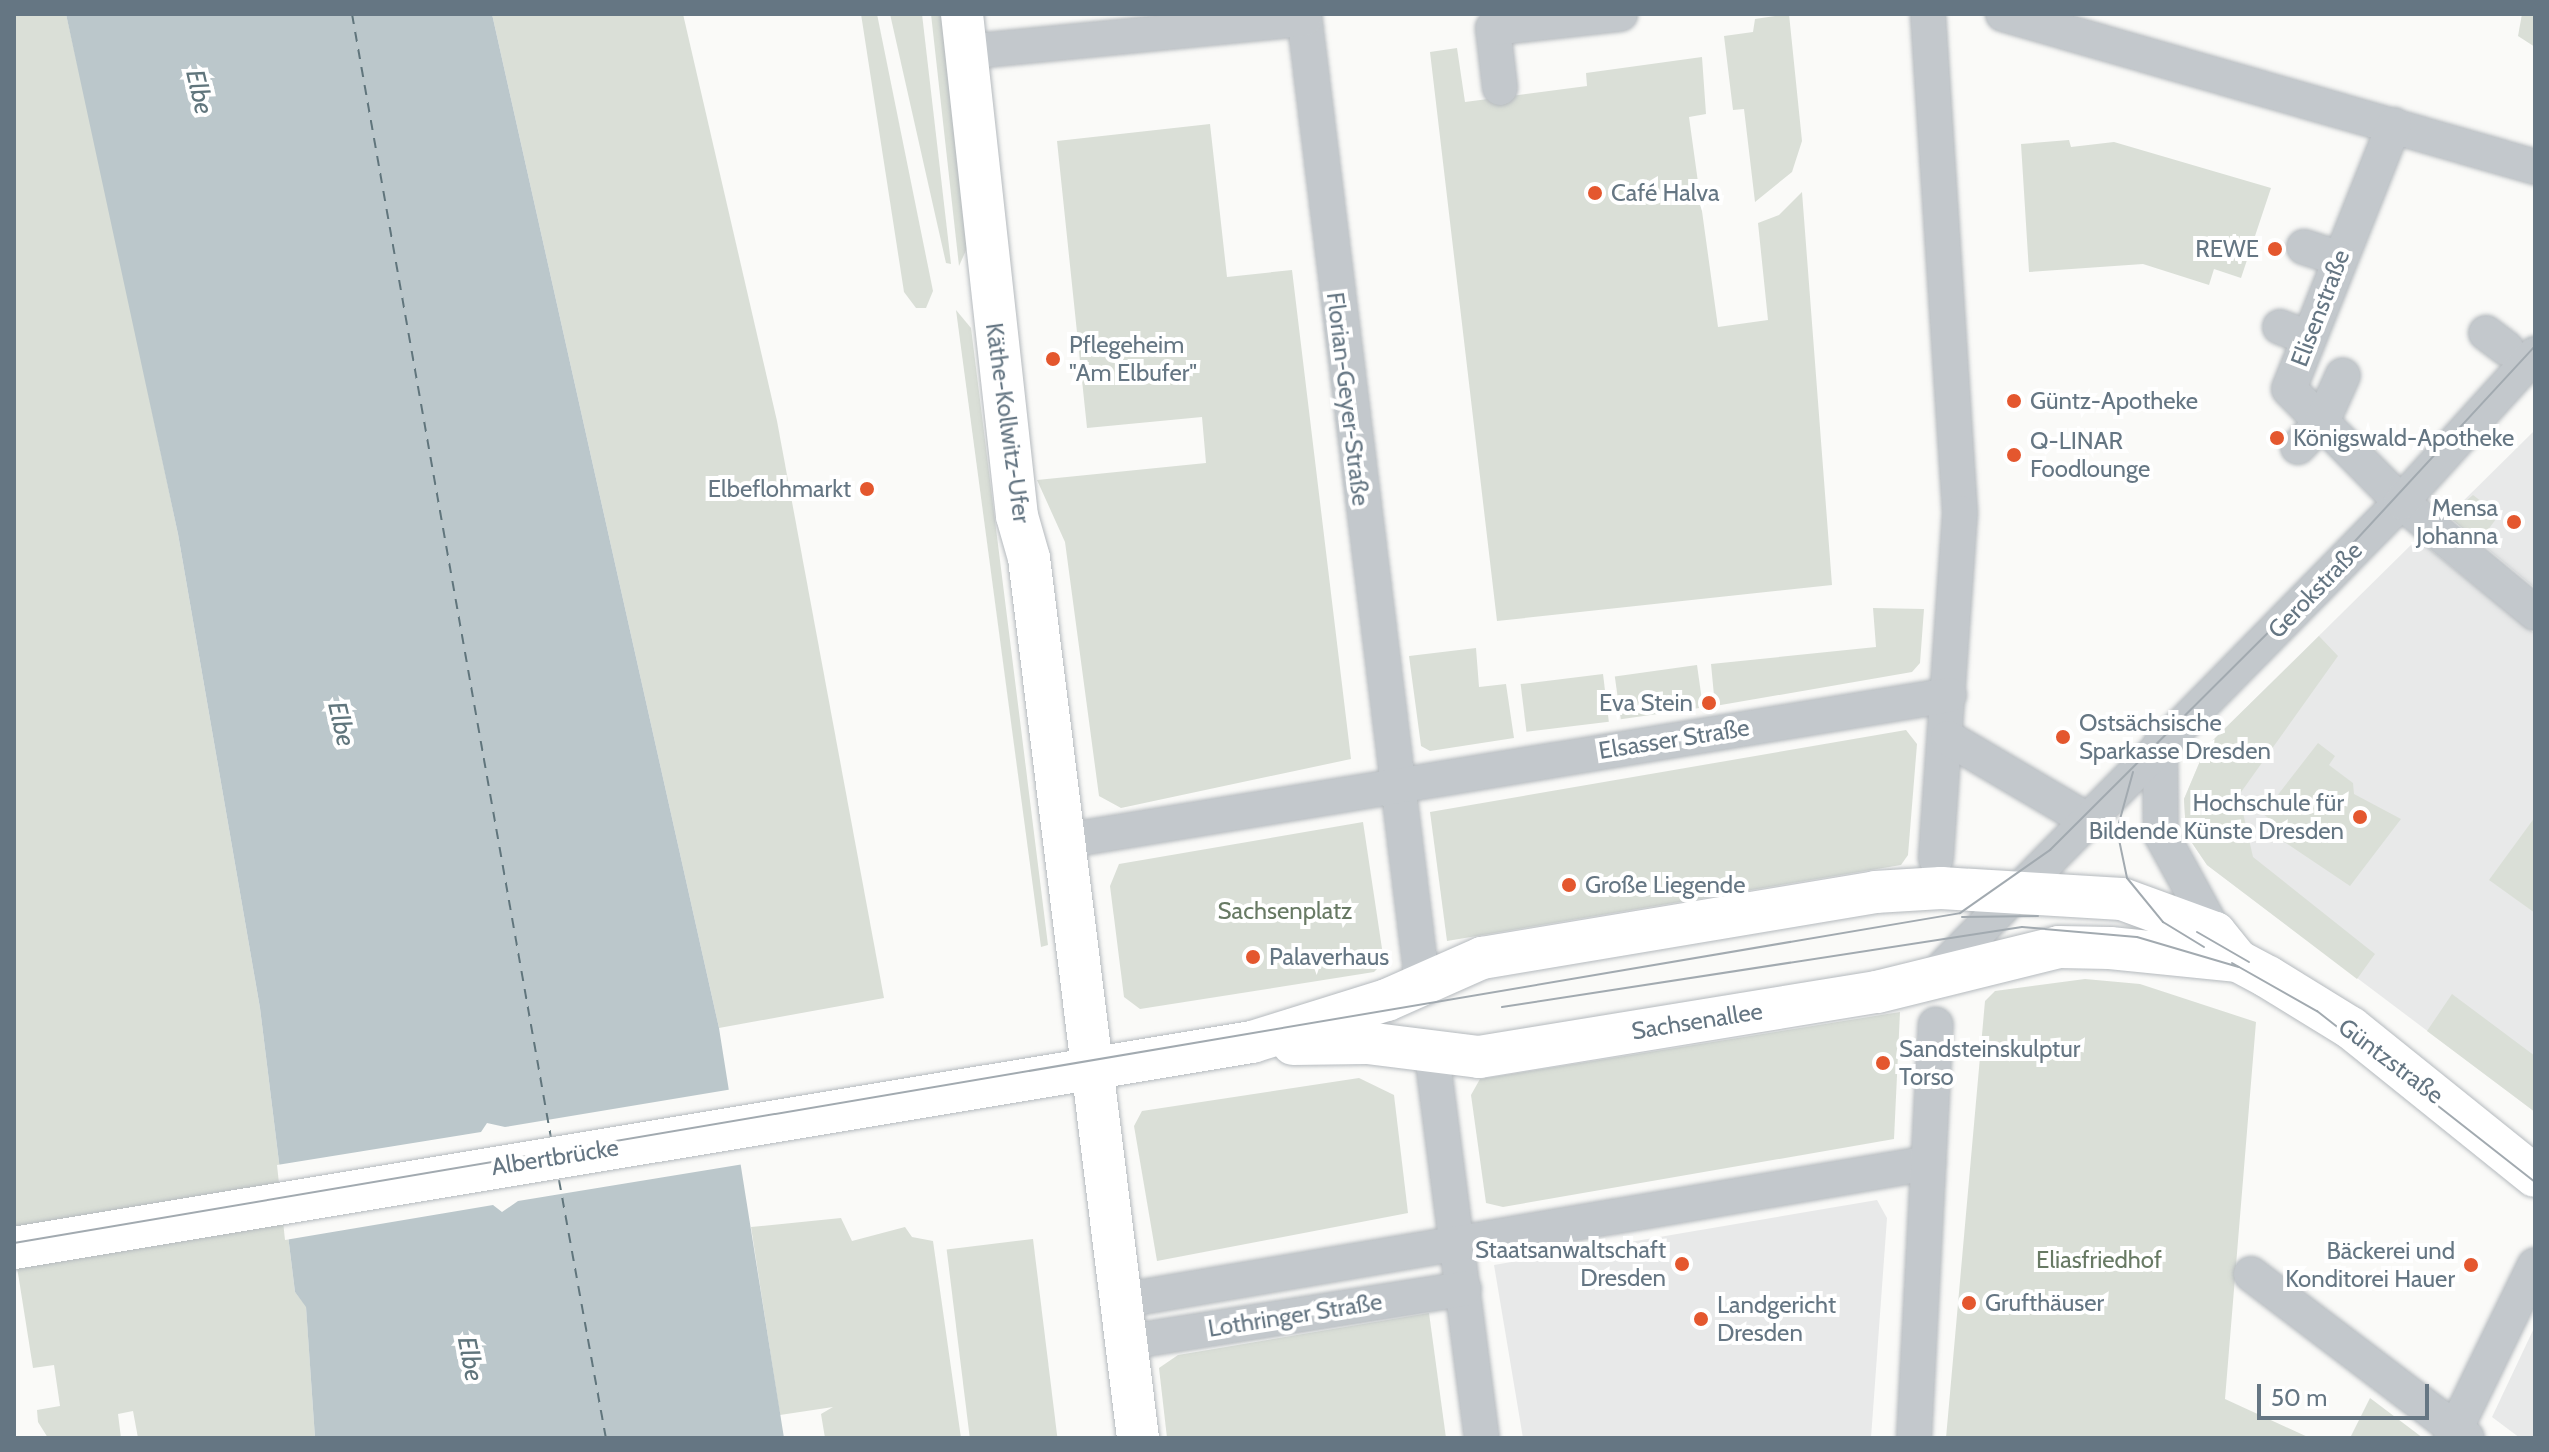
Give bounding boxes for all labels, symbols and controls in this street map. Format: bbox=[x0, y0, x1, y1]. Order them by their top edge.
water label: Elbe bbox=[179, 67, 219, 117]
place label: Café Halva bbox=[1611, 179, 1719, 207]
marker: Café Halva bbox=[1586, 184, 1604, 202]
place label: REWE bbox=[2195, 235, 2259, 263]
marker: REWE bbox=[2266, 240, 2284, 258]
street label: Elisenstraße bbox=[2285, 246, 2355, 370]
street label: Florian-Geyer-Straße bbox=[1321, 291, 1375, 507]
street label: Käthe-Kollwitz-Ufer bbox=[980, 321, 1036, 525]
place label: Pflegeheim "Am Elbufer" bbox=[1069, 331, 1197, 387]
marker: Pflegeheim "Am Elbufer" bbox=[1044, 350, 1062, 368]
place label: Güntz-Apotheke bbox=[2030, 387, 2198, 415]
marker: Güntz-Apotheke bbox=[2005, 392, 2023, 410]
place label: Königswald-Apotheke bbox=[2293, 424, 2514, 452]
place label: Q-LINAR Foodlounge bbox=[2030, 427, 2150, 483]
marker: Königswald-Apotheke bbox=[2268, 429, 2286, 447]
marker: Q-LINAR Foodlounge bbox=[2005, 446, 2023, 464]
place label: Elbeflohmarkt bbox=[708, 475, 851, 503]
marker: Elbeflohmarkt bbox=[858, 480, 876, 498]
place label: Mensa Johanna bbox=[2416, 494, 2498, 550]
marker: Mensa Johanna bbox=[2505, 513, 2523, 531]
street label: Gerokstraße bbox=[2262, 536, 2368, 644]
place label: Eva Stein bbox=[1599, 689, 1693, 717]
marker: Eva Stein bbox=[1700, 694, 1718, 712]
water label: Elbe bbox=[321, 699, 361, 749]
place label: Ostsächsische Sparkasse Dresden bbox=[2079, 709, 2271, 765]
street label: Elsasser Straße bbox=[1597, 713, 1751, 765]
marker: Ostsächsische Sparkasse Dresden bbox=[2054, 728, 2072, 746]
place label: Hochschule für Bildende Künste Dresden bbox=[2089, 789, 2344, 845]
marker: Hochschule für Bildende Künste Dresden bbox=[2351, 808, 2369, 826]
place label: Große Liegende bbox=[1585, 871, 1745, 899]
marker: Große Liegende bbox=[1560, 876, 1578, 894]
park label: Sachsenplatz bbox=[1218, 897, 1352, 925]
place label: Palaverhaus bbox=[1269, 943, 1389, 971]
marker: Palaverhaus bbox=[1244, 948, 1262, 966]
street label: Sachsenallee bbox=[1629, 996, 1765, 1046]
street label: Güntzstraße bbox=[2333, 1012, 2449, 1110]
place label: Sandsteinskulptur Torso bbox=[1899, 1035, 2080, 1091]
marker: Sandsteinskulptur Torso bbox=[1874, 1054, 1892, 1072]
street label: Albertbrücke bbox=[489, 1133, 621, 1181]
place label: Staatsanwaltschaft Dresden bbox=[1475, 1236, 1666, 1292]
place label: Bäckerei und Konditorei Hauer bbox=[2285, 1237, 2455, 1293]
park label: Eliasfriedhof bbox=[2036, 1246, 2162, 1274]
marker: Staatsanwaltschaft Dresden bbox=[1673, 1255, 1691, 1273]
marker: Bäckerei und Konditorei Hauer bbox=[2462, 1256, 2480, 1274]
street label: Lothringer Straße bbox=[1206, 1287, 1384, 1343]
place label: Grufthäuser bbox=[1985, 1289, 2104, 1317]
place label: Landgericht Dresden bbox=[1717, 1291, 1836, 1347]
marker: Grufthäuser bbox=[1960, 1294, 1978, 1312]
marker: Landgericht Dresden bbox=[1692, 1310, 1710, 1328]
water label: Elbe bbox=[450, 1334, 490, 1384]
scale bar bbox=[2261, 1368, 2433, 1418]
text: 50 m bbox=[2271, 1383, 2327, 1412]

